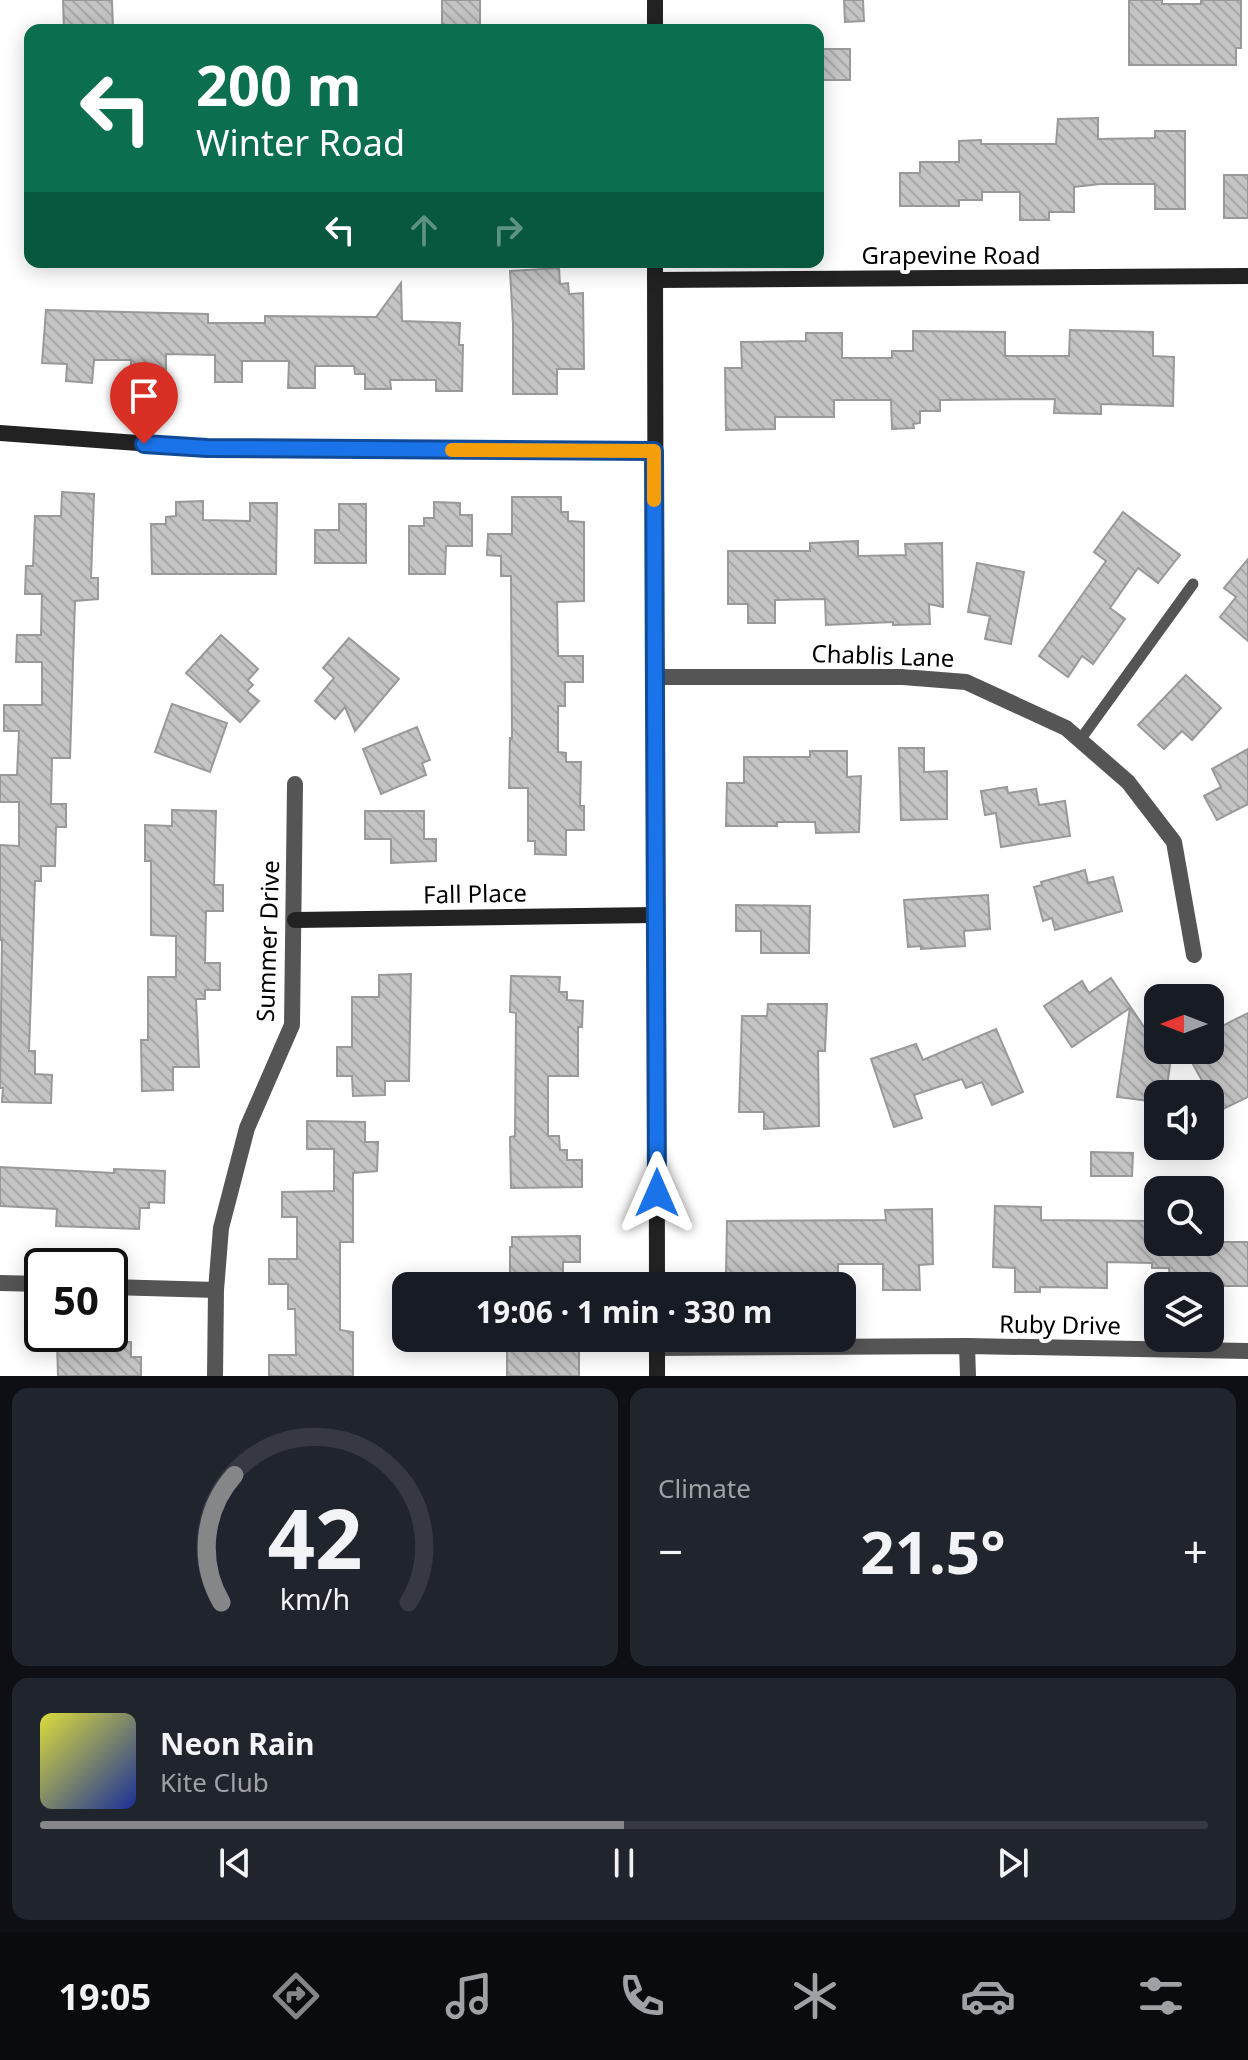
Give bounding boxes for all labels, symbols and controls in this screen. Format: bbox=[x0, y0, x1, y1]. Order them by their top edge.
text: 200 m bbox=[196, 46, 361, 122]
icon: left bbox=[64, 56, 168, 160]
text: Winter Road bbox=[196, 118, 405, 167]
icon: left bbox=[318, 208, 362, 252]
icon: ahead bbox=[402, 208, 446, 252]
icon: right bbox=[486, 208, 530, 252]
street label: Grapevine Road bbox=[862, 238, 1040, 271]
pin bbox=[110, 362, 178, 444]
icon: arrive bbox=[122, 374, 166, 418]
street label: Chablis Lane bbox=[811, 636, 955, 674]
street label: Summer Drive bbox=[248, 860, 286, 1022]
street label: Fall Place bbox=[423, 876, 527, 910]
north arrow bbox=[1144, 984, 1224, 1064]
map controls bbox=[1144, 984, 1224, 1352]
button: sound bbox=[1144, 1080, 1224, 1160]
position arrow bbox=[615, 1151, 699, 1235]
button: search bbox=[1144, 1176, 1224, 1256]
speed limit sign: 50 bbox=[24, 1248, 128, 1352]
button: layers bbox=[1144, 1272, 1224, 1352]
text: 19:06 · 1 min · 330 m bbox=[476, 1291, 772, 1332]
street label: Ruby Drive bbox=[999, 1306, 1121, 1342]
text: Climate bbox=[658, 1470, 751, 1506]
text: 42 bbox=[267, 1480, 363, 1593]
text: 21.5° bbox=[860, 1510, 1006, 1592]
text: − bbox=[658, 1521, 683, 1581]
text: + bbox=[1183, 1521, 1208, 1581]
text: km/h bbox=[280, 1579, 350, 1618]
text: Neon Rain bbox=[160, 1723, 314, 1764]
text: Kite Club bbox=[160, 1764, 269, 1800]
icon: previous bbox=[213, 1841, 257, 1885]
icon: pause bbox=[602, 1841, 646, 1885]
icon: next bbox=[991, 1841, 1035, 1885]
icon: directions bbox=[268, 1968, 324, 2024]
icon: music bbox=[441, 1968, 497, 2024]
icon: phone bbox=[614, 1968, 670, 2024]
icon: climate bbox=[787, 1968, 843, 2024]
icon: car bbox=[960, 1968, 1016, 2024]
icon: filters bbox=[1133, 1968, 1189, 2024]
text: 19:05 bbox=[59, 1972, 151, 2021]

